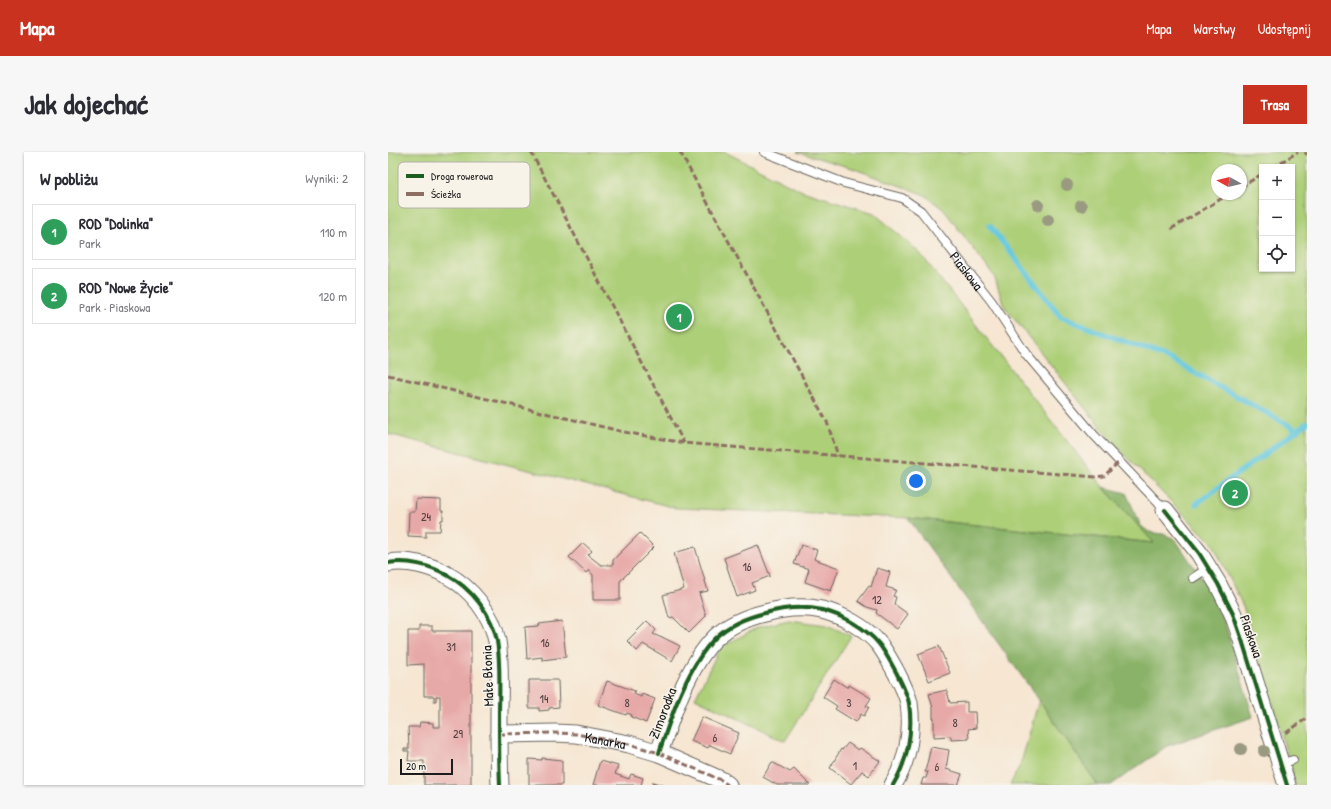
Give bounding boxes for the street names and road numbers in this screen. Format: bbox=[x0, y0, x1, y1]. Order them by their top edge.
street label: Piaskowa bbox=[946, 247, 989, 294]
street label: Piaskowa bbox=[1236, 612, 1268, 660]
street label: Małe Błonia bbox=[476, 645, 498, 707]
street label: Zimorodka bbox=[644, 684, 681, 741]
street label: Kanarka bbox=[583, 726, 628, 753]

